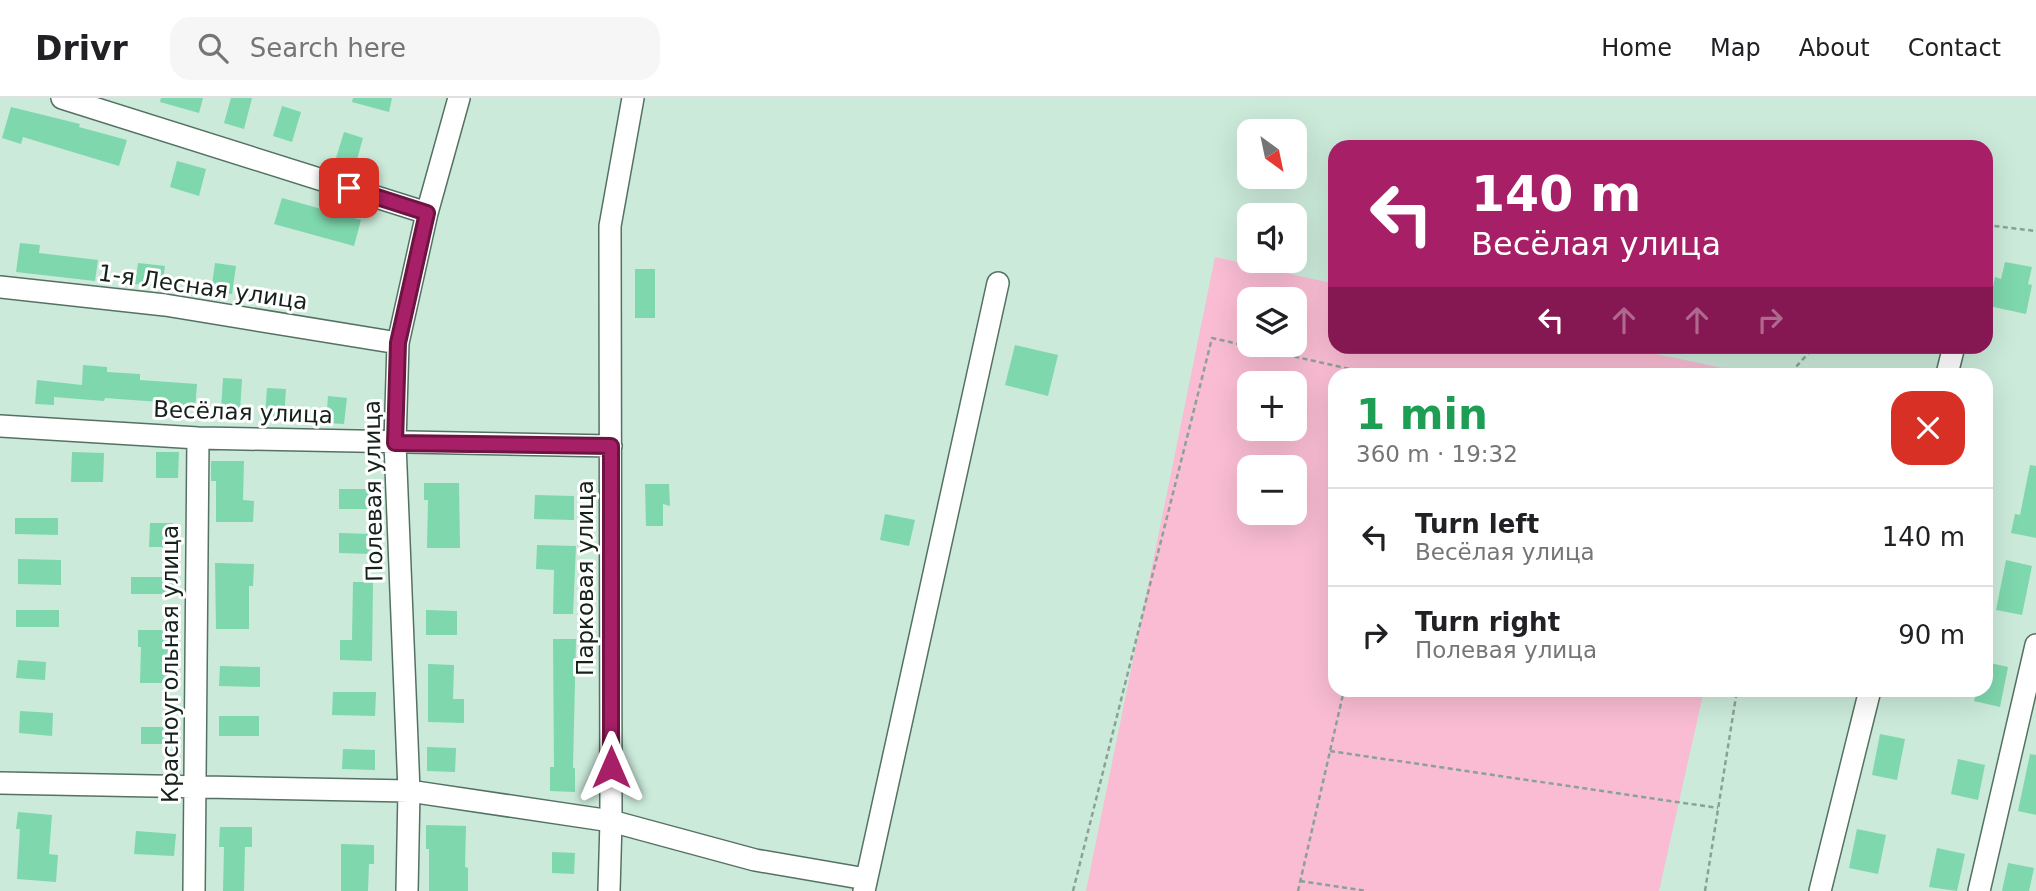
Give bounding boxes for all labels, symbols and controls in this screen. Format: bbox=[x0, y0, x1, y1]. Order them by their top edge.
search box bbox=[170, 17, 660, 80]
text: Drivr bbox=[35, 29, 128, 68]
icon: search bbox=[194, 29, 232, 67]
text: Search here bbox=[250, 33, 406, 63]
text: Home bbox=[1601, 34, 1672, 62]
text: Map bbox=[1710, 34, 1761, 62]
text: About bbox=[1799, 34, 1870, 62]
text: Contact bbox=[1908, 34, 2001, 62]
north arrow bbox=[1237, 119, 1307, 189]
map controls bbox=[1237, 119, 1307, 525]
pin bbox=[319, 158, 379, 218]
text: 140 m bbox=[1471, 166, 1641, 223]
icon: left bbox=[1356, 168, 1447, 259]
icon: arrive bbox=[330, 169, 368, 207]
button: sound bbox=[1237, 203, 1307, 273]
text: Весёлая улица bbox=[1471, 225, 1721, 263]
street label: 1-я Лесная улица bbox=[96, 259, 310, 315]
button: layers bbox=[1237, 287, 1307, 357]
icon: left bbox=[1532, 301, 1570, 339]
icon: ahead bbox=[1605, 301, 1643, 339]
icon: ahead bbox=[1678, 301, 1716, 339]
icon: right bbox=[1751, 301, 1789, 339]
button: + bbox=[1237, 371, 1307, 441]
text: 1 min bbox=[1356, 390, 1488, 439]
button: close bbox=[1891, 391, 1965, 465]
street label: Весёлая улица bbox=[153, 396, 333, 428]
street label: Полевая улица bbox=[358, 400, 388, 582]
text: 360 m · 19:32 bbox=[1356, 441, 1518, 467]
button: − bbox=[1237, 455, 1307, 525]
street label: Парковая улица bbox=[572, 480, 598, 676]
text: Turn left bbox=[1415, 509, 1539, 539]
icon: left bbox=[1356, 518, 1394, 556]
text: 140 m bbox=[1882, 522, 1965, 552]
street label: Красноугольная улица bbox=[157, 525, 183, 803]
text: Весёлая улица bbox=[1415, 539, 1595, 565]
text: Turn right bbox=[1415, 607, 1560, 637]
icon: right bbox=[1356, 616, 1394, 654]
text: 90 m bbox=[1898, 620, 1965, 650]
text: Полевая улица bbox=[1415, 637, 1597, 663]
position arrow bbox=[574, 730, 648, 804]

